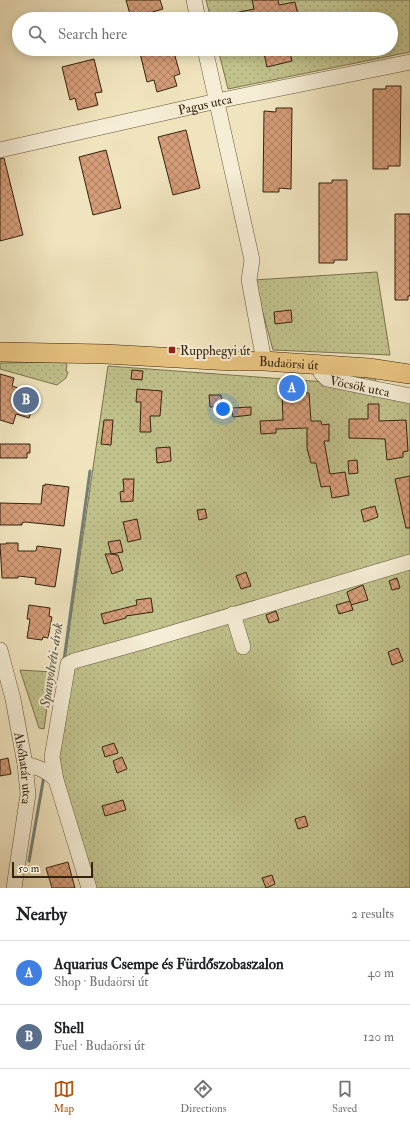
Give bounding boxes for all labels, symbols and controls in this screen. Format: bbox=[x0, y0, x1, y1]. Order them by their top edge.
search box bbox=[12, 12, 398, 56]
icon: search bbox=[26, 23, 48, 45]
text: Search here bbox=[58, 25, 127, 44]
street label: Pagus utca bbox=[177, 91, 234, 119]
place label: Rupphegyi út bbox=[180, 343, 251, 360]
marker: Rupphegyi út bbox=[167, 345, 177, 355]
street label: Budaörsi út bbox=[259, 354, 319, 374]
pin: A bbox=[279, 373, 305, 403]
street label: Vöcsök utca bbox=[328, 373, 392, 401]
pin: B bbox=[13, 385, 39, 415]
your location bbox=[213, 399, 233, 419]
water label: Spanyolréti-árok bbox=[36, 621, 67, 710]
street label: Alsóhatár utca bbox=[10, 730, 35, 806]
scale bar bbox=[12, 860, 93, 879]
text: 50 m bbox=[18, 862, 39, 875]
text: Nearby bbox=[16, 904, 67, 925]
text: 2 results bbox=[351, 906, 394, 922]
text: Aquarius Csempe és Fürdőszobaszalon bbox=[54, 955, 284, 974]
text: A bbox=[25, 965, 33, 981]
text: 40 m bbox=[368, 965, 394, 981]
text: Shop · Budaörsi út bbox=[54, 974, 149, 990]
text: Shell bbox=[54, 1019, 84, 1038]
text: B bbox=[25, 1029, 33, 1045]
text: 120 m bbox=[363, 1029, 394, 1045]
text: Fuel · Budaörsi út bbox=[54, 1038, 145, 1054]
tab: Map bbox=[53, 1078, 75, 1115]
tab: Directions bbox=[180, 1078, 227, 1115]
tab: Saved bbox=[332, 1078, 357, 1115]

